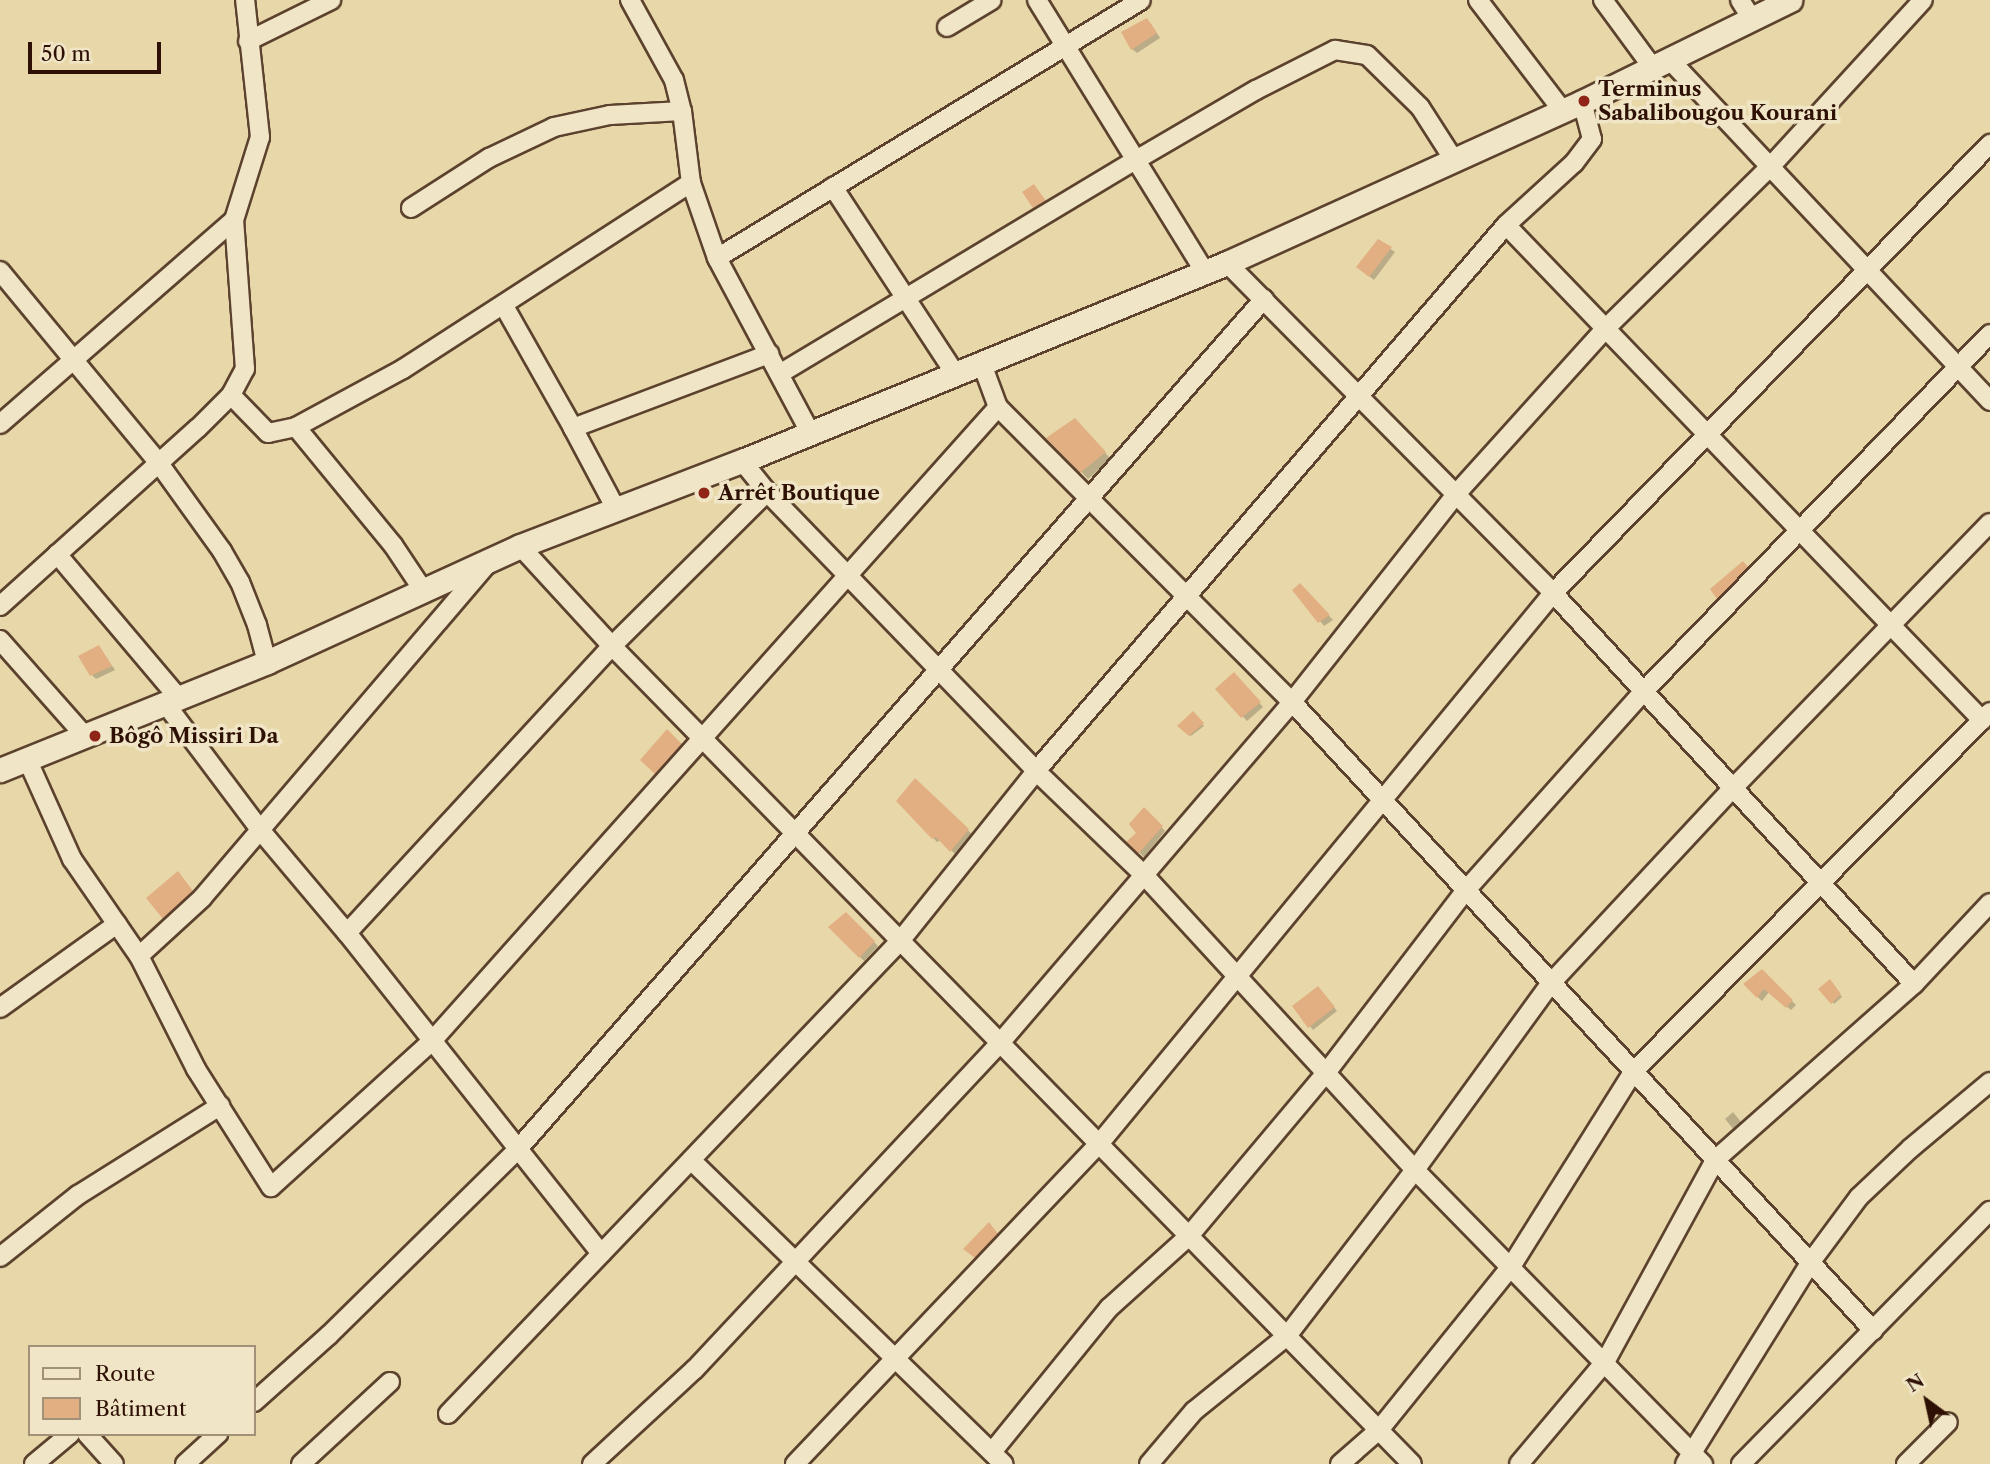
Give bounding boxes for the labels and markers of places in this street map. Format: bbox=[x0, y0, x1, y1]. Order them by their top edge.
place label: Terminus Sabalibougou Kourani bbox=[1598, 76, 1837, 126]
marker: Terminus Sabalibougou Kourani bbox=[1576, 93, 1592, 109]
place label: Arrêt Boutique bbox=[718, 480, 880, 506]
marker: Arrêt Boutique bbox=[696, 485, 712, 501]
place label: Bôgô Missiri Da bbox=[109, 723, 279, 749]
marker: Bôgô Missiri Da bbox=[87, 728, 103, 744]

